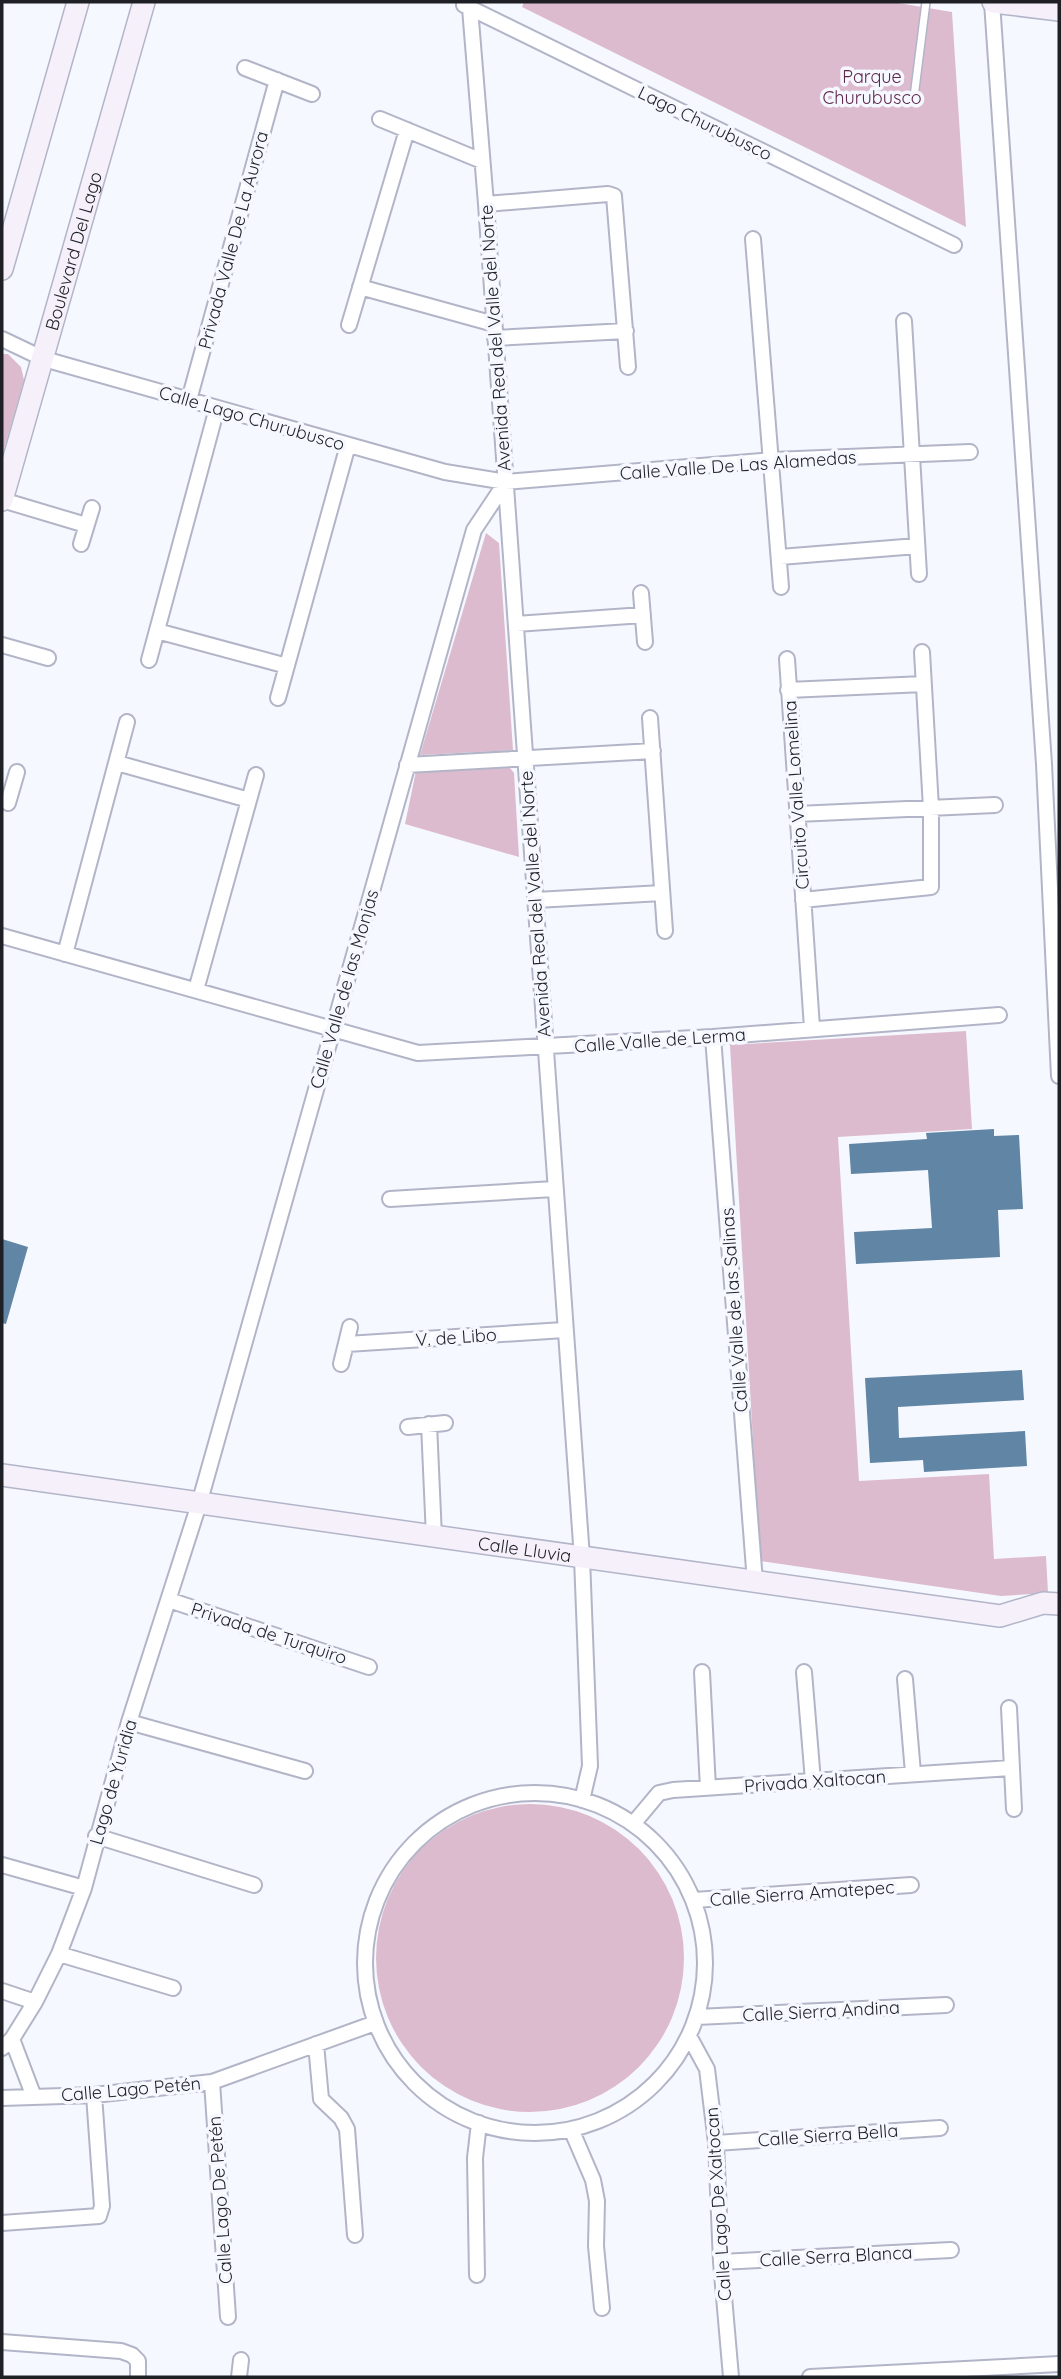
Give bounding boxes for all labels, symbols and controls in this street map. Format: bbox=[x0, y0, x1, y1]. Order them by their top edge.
park label: Parque Churubusco bbox=[822, 65, 922, 109]
street label: Lago Churubusco bbox=[634, 81, 776, 165]
street label: Privada Valle De La Aurora bbox=[193, 128, 273, 352]
street label: Boulevard Del Lago bbox=[39, 169, 107, 333]
street label: Avenida Real del Valle del Norte bbox=[474, 204, 516, 472]
street label: Calle Lago Churubusco bbox=[156, 380, 348, 456]
street label: Calle Valle De Las Alamedas bbox=[619, 445, 857, 485]
street label: Circuito Valle Lomelina bbox=[778, 700, 814, 890]
street label: Avenida Real del Valle del Norte bbox=[514, 770, 556, 1038]
street label: Calle Valle de las Monjas bbox=[304, 887, 384, 1091]
street label: Calle Valle de Lerma bbox=[574, 1023, 746, 1057]
street label: Calle Valle de las Salinas bbox=[715, 1207, 753, 1413]
street label: V. de Libo bbox=[415, 1323, 497, 1351]
street label: Calle Lluvia bbox=[477, 1531, 573, 1567]
street label: Privada de Turquiro bbox=[188, 1597, 350, 1669]
street label: Lago de Yuridia bbox=[84, 1717, 142, 1847]
street label: Privada Xaltocan bbox=[743, 1765, 887, 1797]
street label: Calle Sierra Amatepec bbox=[709, 1875, 895, 1911]
street label: Calle Sierra Andina bbox=[742, 1995, 900, 2027]
street label: Calle Lago Petén bbox=[60, 2071, 202, 2107]
street label: Calle Lago De Xaltocan bbox=[700, 2106, 736, 2302]
street label: Calle Lago De Petén bbox=[203, 2115, 237, 2285]
street label: Calle Sierra Bella bbox=[757, 2119, 899, 2151]
street label: Calle Serra Blanca bbox=[759, 2241, 913, 2271]

